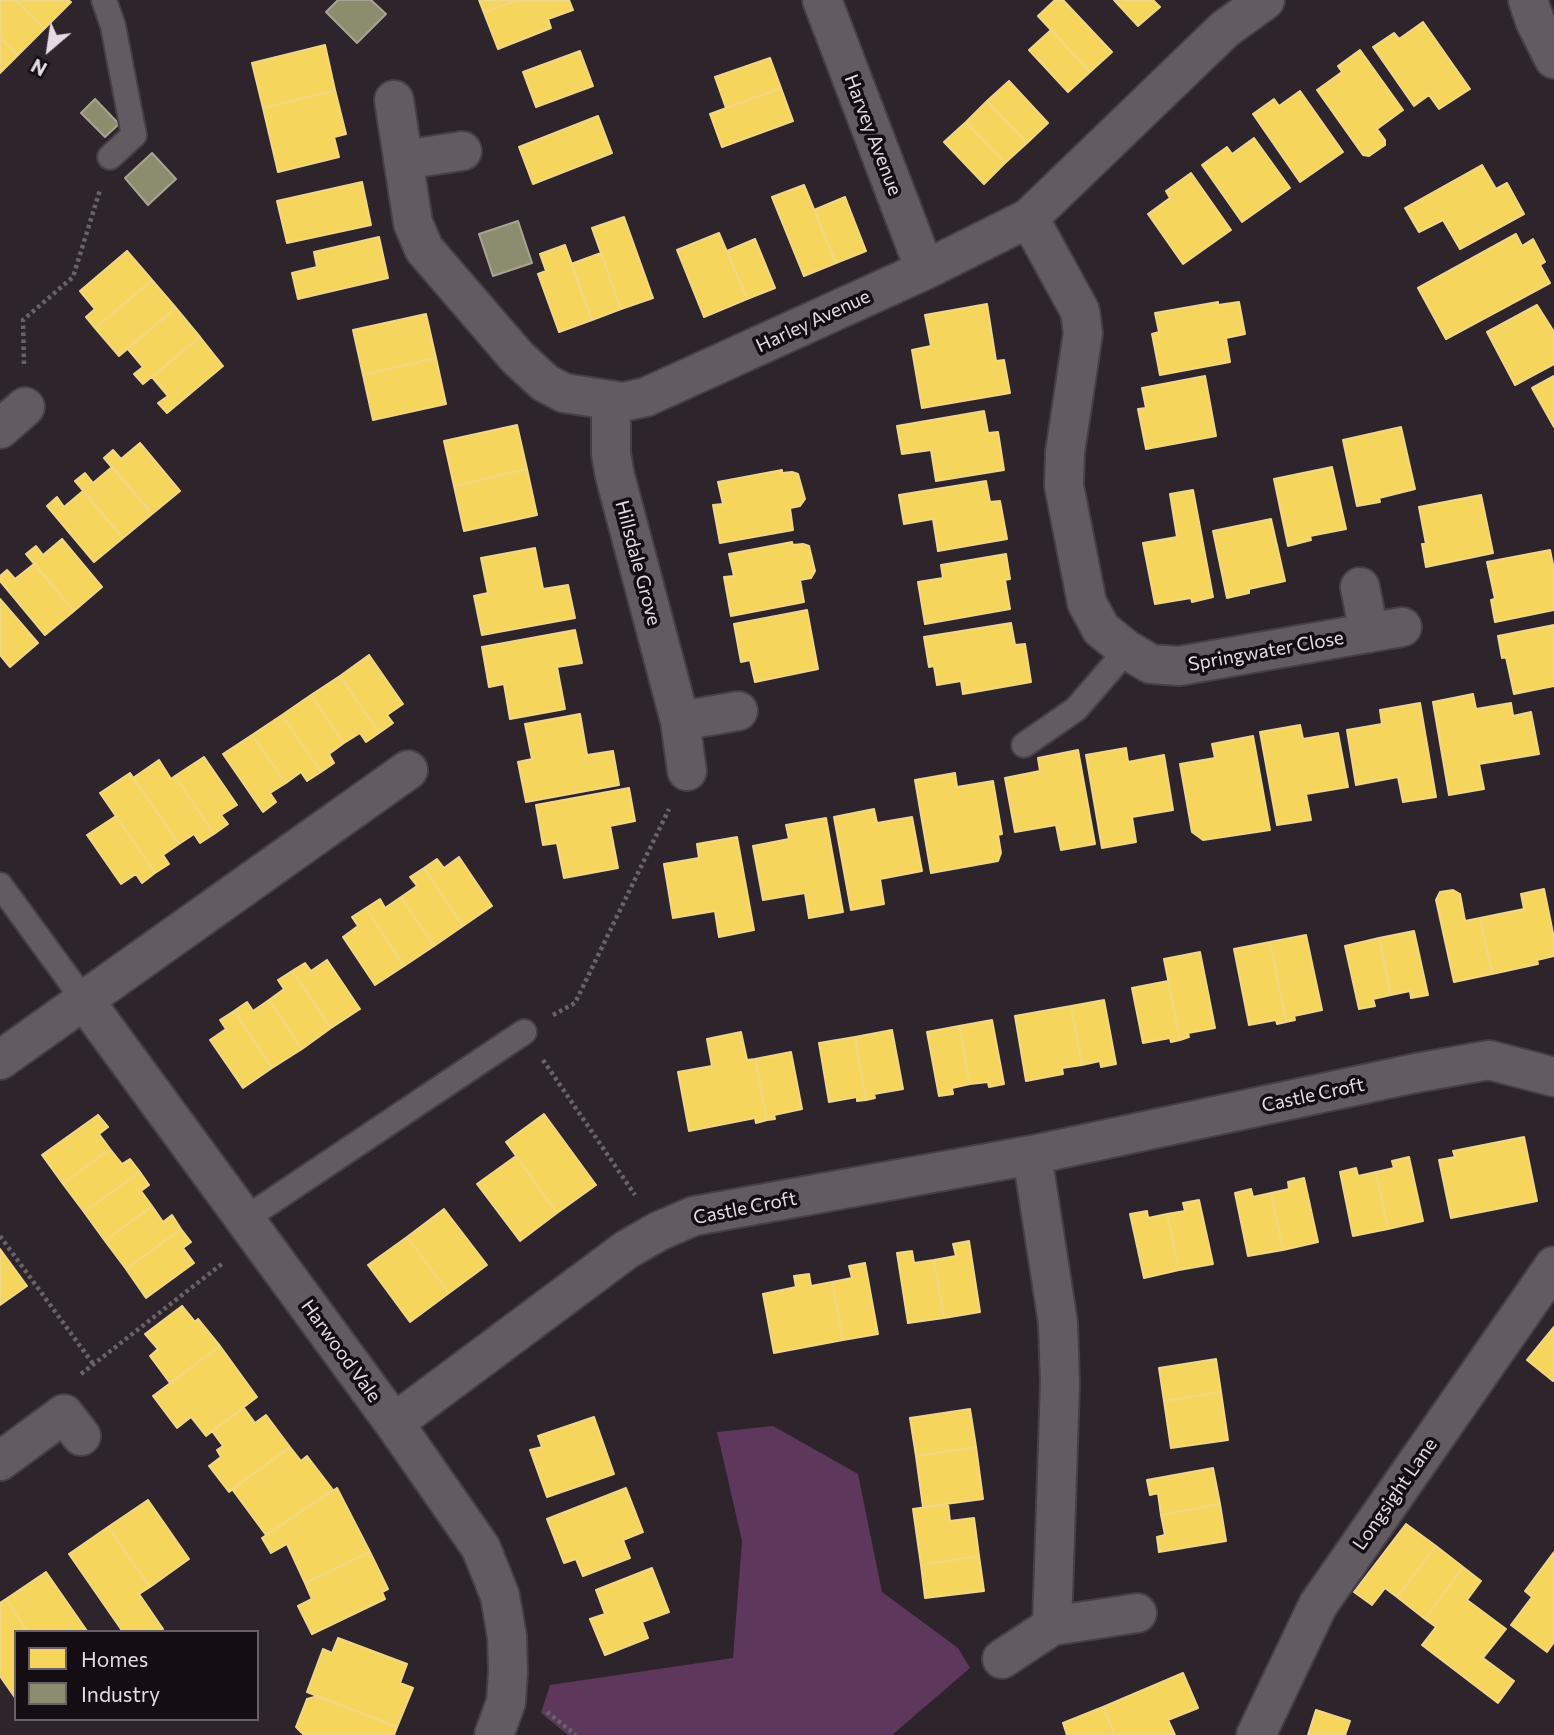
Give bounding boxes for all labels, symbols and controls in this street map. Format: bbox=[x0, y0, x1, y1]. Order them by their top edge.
north arrow bbox=[14, 14, 84, 84]
text: N bbox=[27, 54, 50, 81]
street label: Harvey Avenue bbox=[839, 71, 907, 199]
street label: Harley Avenue bbox=[752, 285, 874, 357]
street label: Hillsdale Grove bbox=[610, 498, 666, 628]
street label: Springwater Close bbox=[1186, 626, 1346, 676]
street label: Castle Croft bbox=[1259, 1073, 1367, 1117]
street label: Castle Croft bbox=[691, 1187, 799, 1229]
street label: Harwood Vale bbox=[296, 1295, 386, 1407]
street label: Longsight Lane bbox=[1348, 1434, 1442, 1554]
legend bbox=[14, 1630, 259, 1721]
text: Homes bbox=[81, 1646, 148, 1671]
text: Industry bbox=[81, 1681, 160, 1706]

